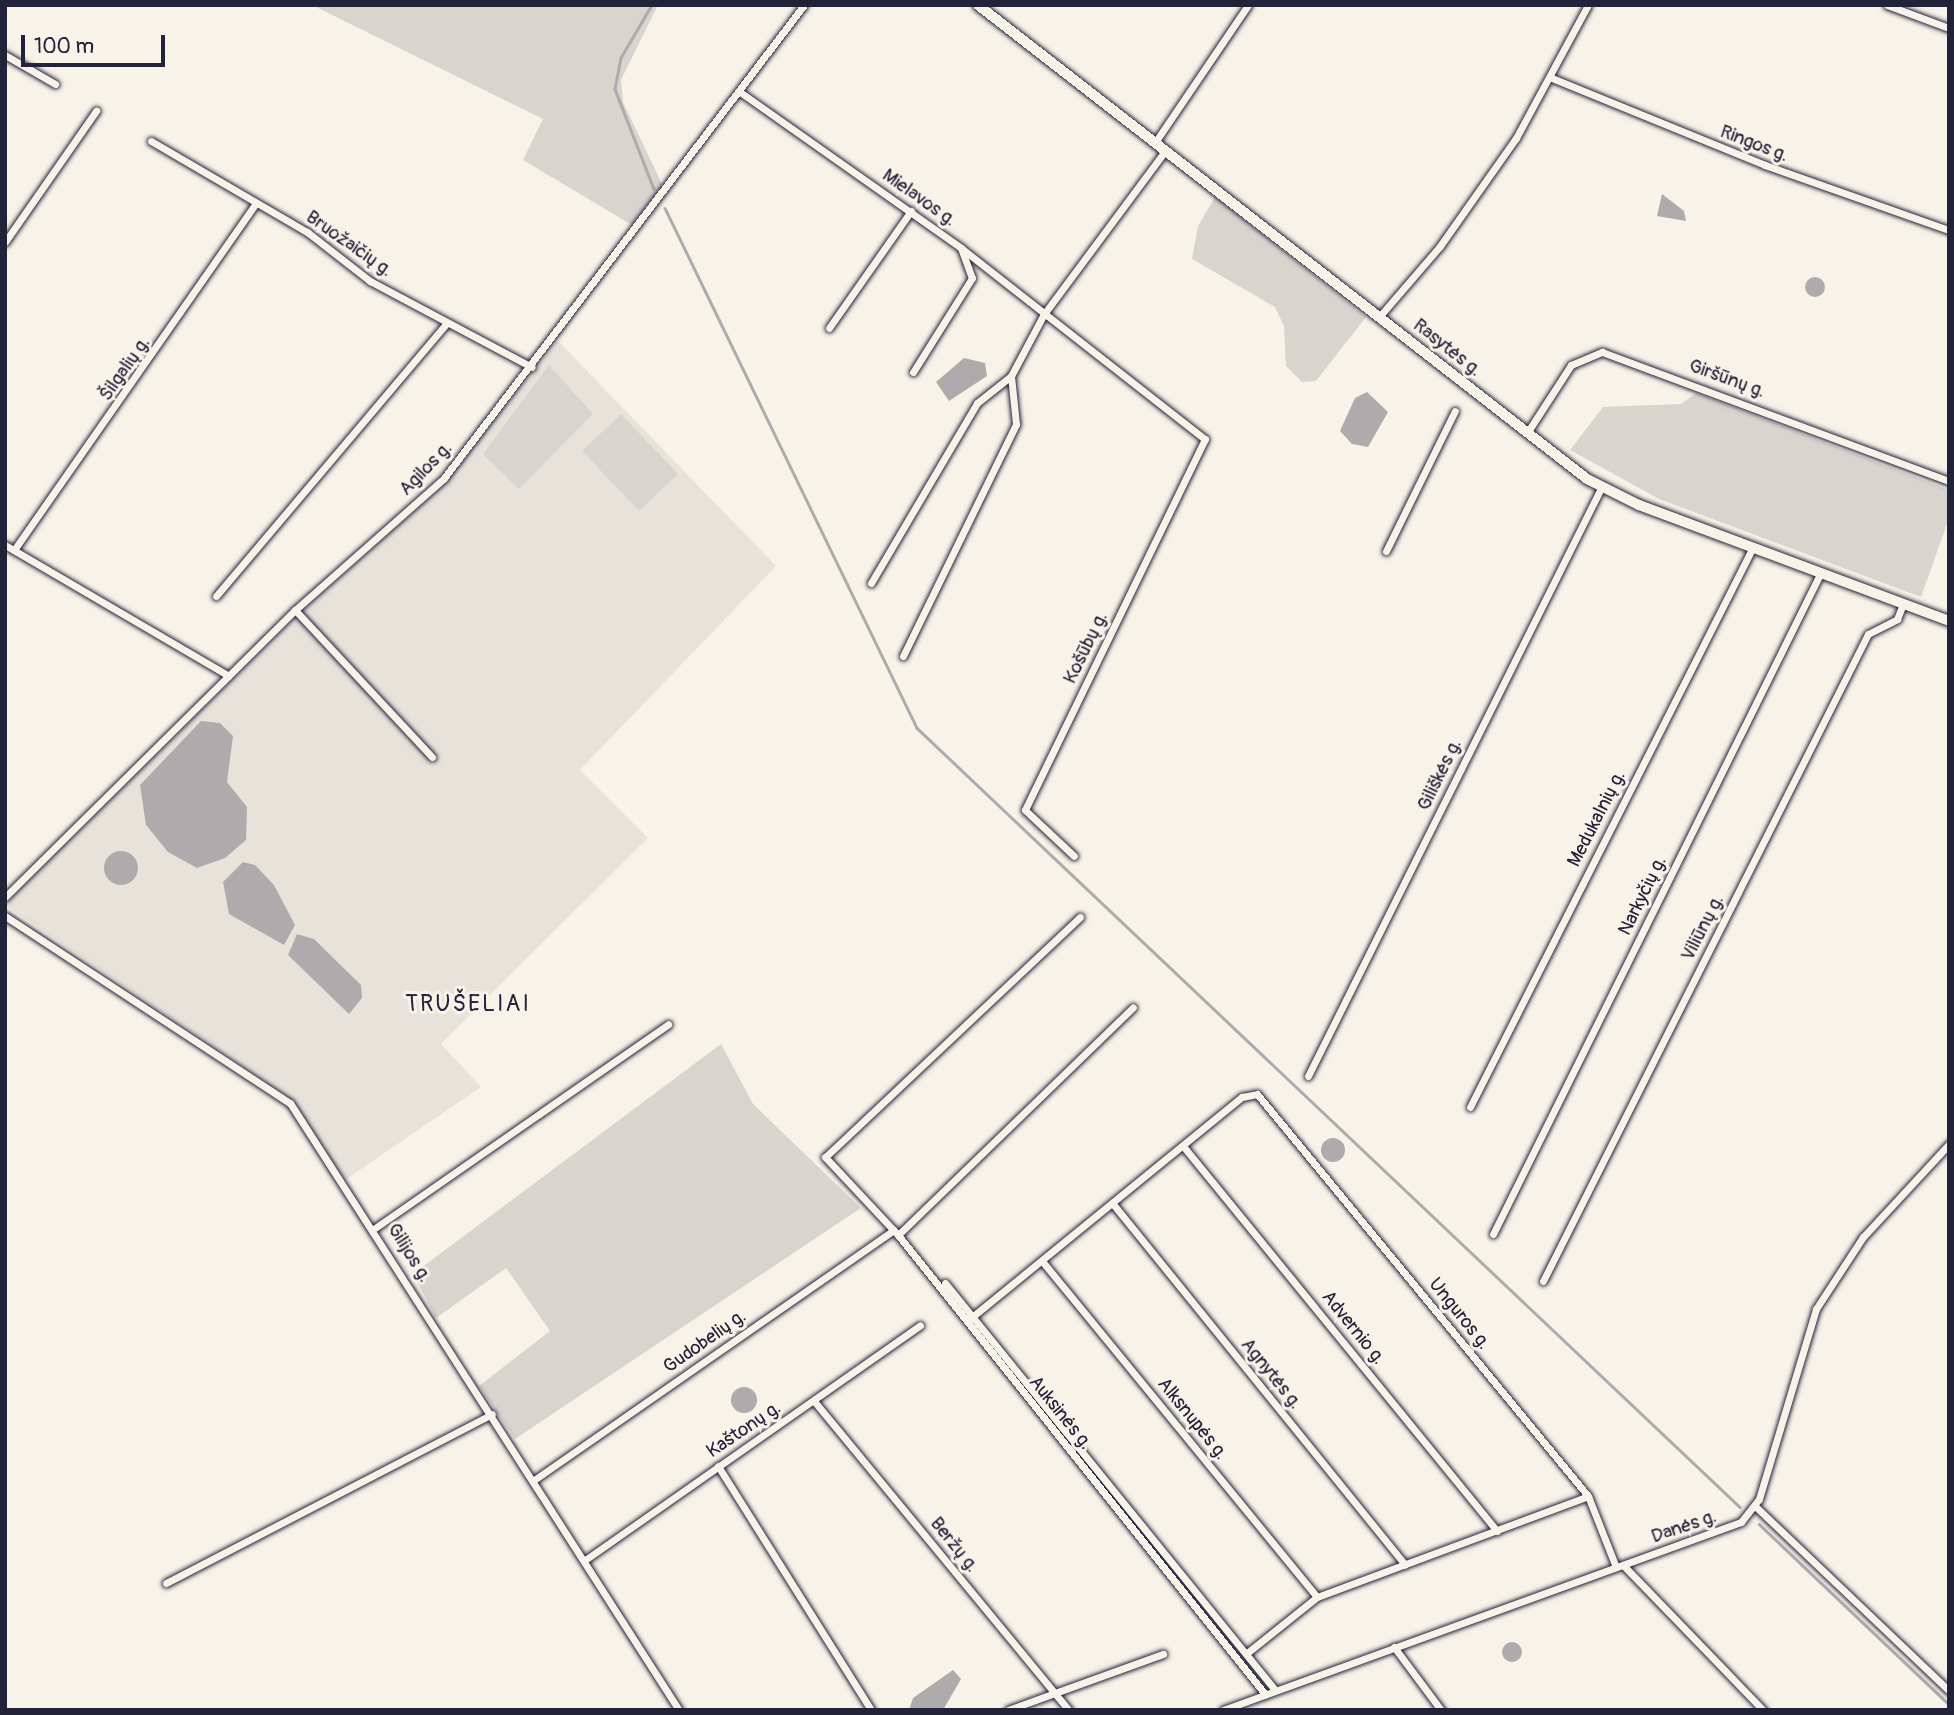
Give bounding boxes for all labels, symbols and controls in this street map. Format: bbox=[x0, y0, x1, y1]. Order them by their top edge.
scale bar bbox=[24, 21, 168, 65]
text: 100 m bbox=[34, 33, 94, 60]
street label: Ringos g. bbox=[1717, 121, 1791, 167]
street label: Mielavos g. bbox=[878, 164, 960, 232]
street label: Bruožaičių g. bbox=[301, 206, 397, 282]
street label: Rasytės g. bbox=[1408, 314, 1486, 382]
street label: Šilgalių g. bbox=[95, 333, 155, 405]
street label: Giršūnų g. bbox=[1686, 355, 1768, 403]
street label: Agilos g. bbox=[395, 437, 457, 501]
street label: Košūbų g. bbox=[1059, 608, 1113, 688]
street label: Giliškės g. bbox=[1413, 736, 1467, 814]
street label: Medukalnių g. bbox=[1563, 767, 1631, 871]
street label: Narkyčių g. bbox=[1614, 853, 1672, 939]
street label: Viliūnų g. bbox=[1677, 891, 1729, 965]
district label: TRUŠELIAI bbox=[406, 990, 530, 1018]
street label: Gilijos g. bbox=[382, 1219, 436, 1287]
street label: Unguros g. bbox=[1423, 1274, 1495, 1354]
street label: Advernio g. bbox=[1316, 1286, 1390, 1370]
street label: Gudobelių g. bbox=[659, 1305, 751, 1379]
street label: Agnytės g. bbox=[1236, 1334, 1306, 1414]
street label: Auksinės g. bbox=[1023, 1372, 1097, 1454]
street label: Alksnupės g. bbox=[1152, 1373, 1232, 1465]
street label: Kaštonų g. bbox=[702, 1397, 786, 1463]
street label: Danės g. bbox=[1648, 1505, 1720, 1549]
street label: Beržų g. bbox=[925, 1513, 983, 1577]

